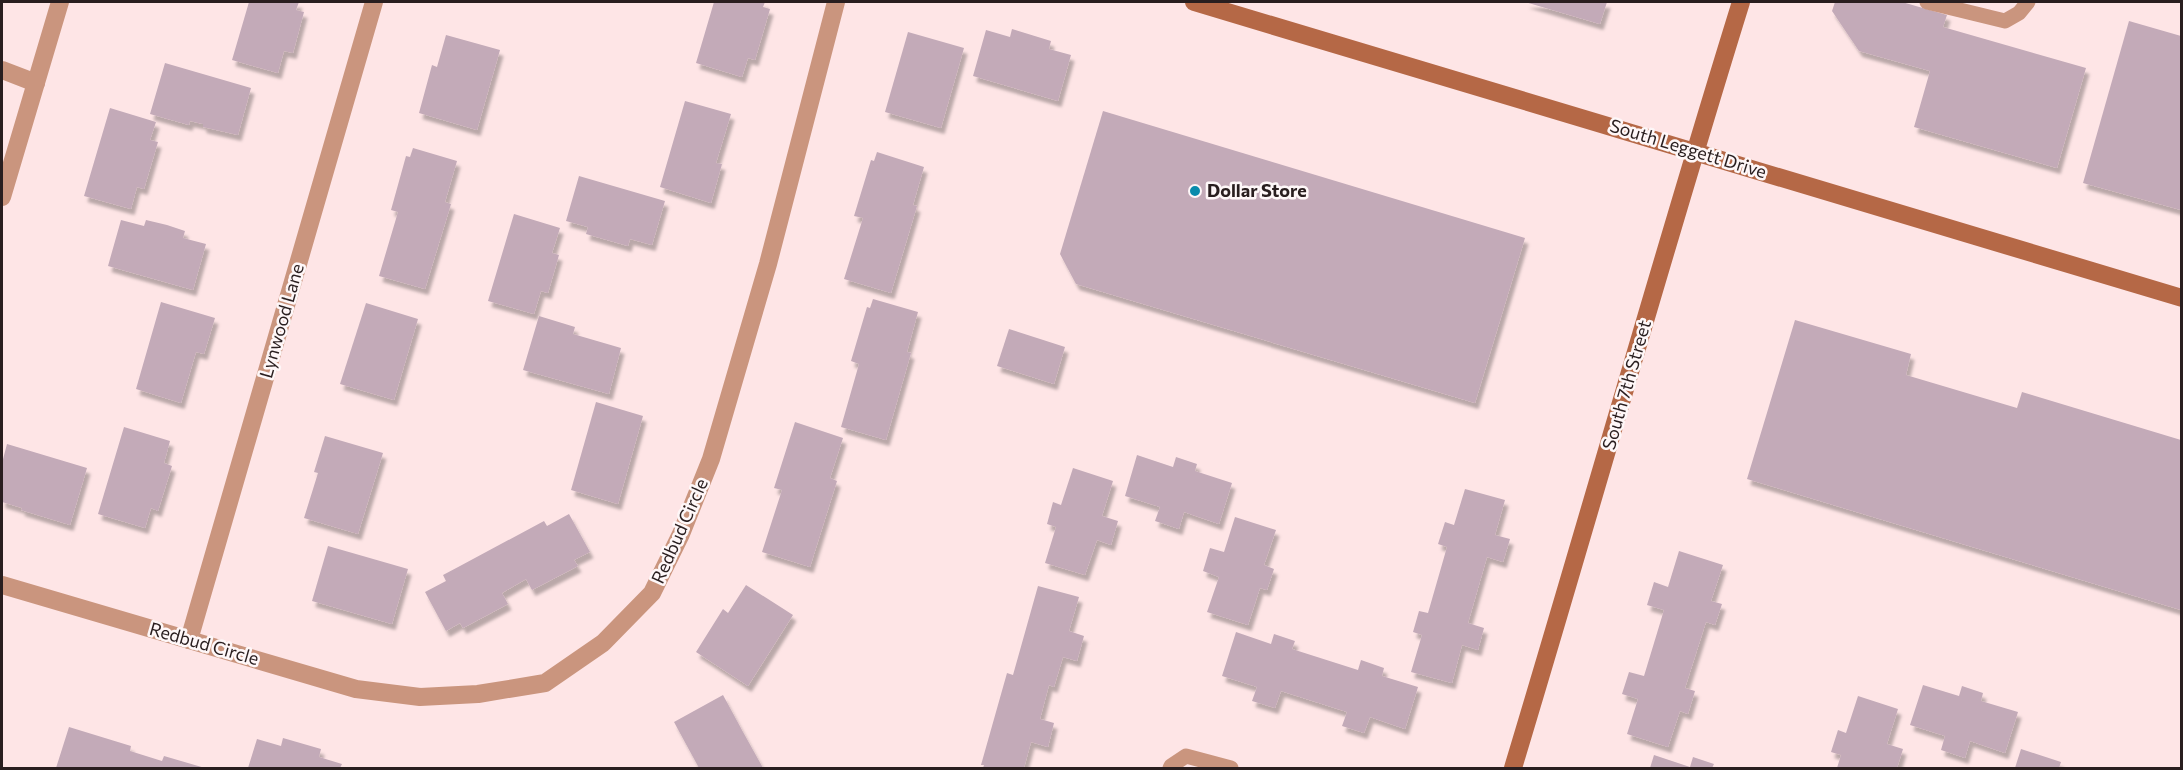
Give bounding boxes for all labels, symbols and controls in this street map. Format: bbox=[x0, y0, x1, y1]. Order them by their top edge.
street label: South Leggett Drive bbox=[1607, 114, 1769, 182]
place label: Dollar Store bbox=[1207, 179, 1307, 201]
marker: Dollar Store bbox=[1188, 184, 1202, 198]
street label: Lynwood Lane bbox=[254, 261, 308, 381]
street label: South 7th Street bbox=[1597, 317, 1655, 452]
street label: Redbud Circle bbox=[646, 475, 712, 587]
street label: Redbud Circle bbox=[147, 617, 261, 669]

